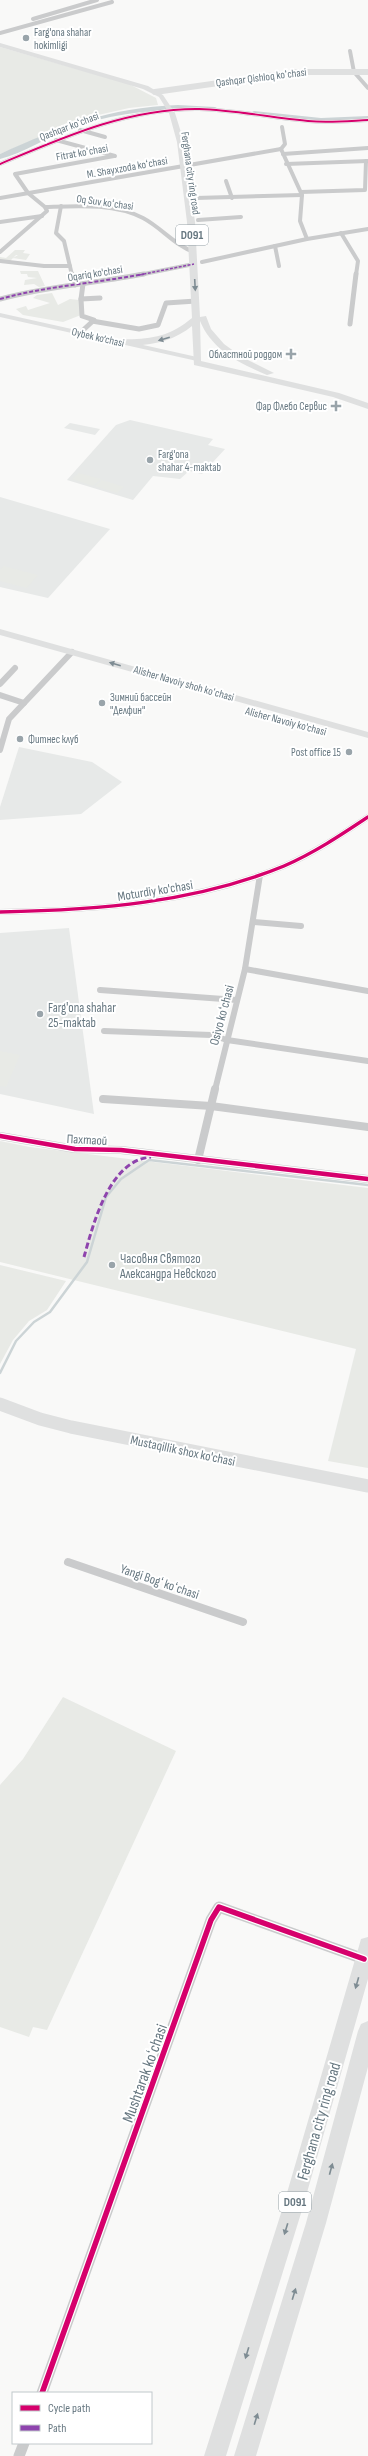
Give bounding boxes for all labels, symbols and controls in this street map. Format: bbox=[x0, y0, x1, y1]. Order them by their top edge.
place label: Farg'ona shahar hokimligi bbox=[34, 26, 91, 52]
marker: Farg'ona shahar hokimligi bbox=[21, 33, 31, 43]
street label: Qashqar Qishloq koʻchasi bbox=[215, 65, 307, 90]
street label: Qashqar koʻchasi bbox=[38, 109, 101, 144]
street label: Ferghana city ring road bbox=[178, 131, 203, 216]
street label: Fitrat koʻchasi bbox=[55, 142, 109, 163]
street label: M. Shayxzoda koʻchasi bbox=[86, 154, 168, 181]
street label: Oq Suv koʻchasi bbox=[76, 192, 134, 213]
road number: D091 bbox=[176, 225, 208, 245]
street label: Oqariq ko'chasi bbox=[67, 263, 123, 284]
one-way arrow bbox=[191, 279, 198, 291]
street label: Oybek ko‘chasi bbox=[70, 325, 126, 350]
one-way arrow bbox=[157, 336, 169, 342]
place label: Областной роддом bbox=[209, 348, 282, 361]
marker: Областной роддом bbox=[285, 348, 297, 360]
place label: Фар Флебо Сервис bbox=[256, 400, 327, 413]
marker: Фар Флебо Сервис bbox=[330, 400, 342, 412]
place label: Farg'ona shahar 4-maktab bbox=[158, 448, 221, 474]
marker: Farg'ona shahar 4-maktab bbox=[145, 455, 155, 465]
one-way arrow bbox=[108, 661, 120, 667]
street label: Alisher Navoiy shoh koʻchasi bbox=[131, 663, 236, 704]
place label: Зимний бассейн "Делфин" bbox=[110, 691, 171, 717]
marker: Зимний бассейн "Делфин" bbox=[97, 698, 107, 708]
street label: Alisher Navoiy ko'chasi bbox=[243, 704, 328, 739]
place label: Фитнес клуб bbox=[28, 733, 79, 746]
marker: Фитнес клуб bbox=[15, 734, 25, 744]
place label: Post office 15 bbox=[291, 746, 341, 759]
marker: Post office 15 bbox=[344, 747, 354, 757]
street label: Moturdiy ko'chasi bbox=[116, 877, 194, 905]
street label: Osiyo koʻchasi bbox=[206, 983, 238, 1047]
place label: Farg'ona shahar 25-maktab bbox=[48, 1000, 116, 1031]
marker: Farg'ona shahar 25-maktab bbox=[35, 1009, 45, 1019]
street label: Пахтаой bbox=[66, 1131, 108, 1149]
place label: Часовня Святого Александра Невского bbox=[119, 1251, 216, 1282]
marker: Часовня Святого Александра Невского bbox=[107, 1260, 117, 1270]
street label: Mustaqillik shox ko'chasi bbox=[129, 1432, 237, 1470]
street label: Yangi Bogʻ koʻchasi bbox=[118, 1561, 201, 1603]
one-way arrow bbox=[354, 1977, 360, 1990]
street label: Mushtarak koʻchasi bbox=[119, 2022, 172, 2125]
street label: Ferghana city ring road bbox=[294, 2060, 345, 2182]
one-way arrow bbox=[328, 2163, 334, 2176]
road number: D091 bbox=[279, 2192, 311, 2212]
one-way arrow bbox=[283, 2224, 289, 2236]
one-way arrow bbox=[291, 2288, 297, 2300]
one-way arrow bbox=[244, 2348, 250, 2360]
legend bbox=[12, 2392, 152, 2444]
text: Cycle path bbox=[48, 2401, 90, 2416]
one-way arrow bbox=[253, 2412, 259, 2424]
text: Path bbox=[48, 2421, 66, 2436]

